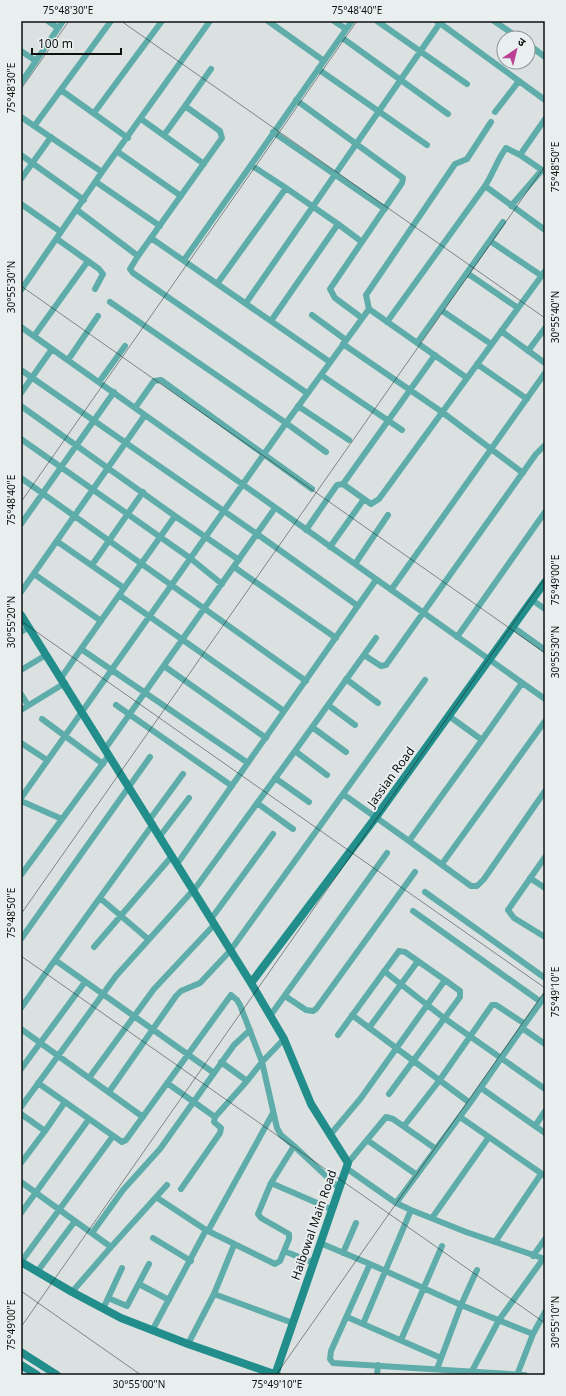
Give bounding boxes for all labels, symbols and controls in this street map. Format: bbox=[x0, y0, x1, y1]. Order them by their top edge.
text: 75°48'30"E bbox=[43, 3, 93, 17]
text: 75°48'40"E bbox=[332, 3, 382, 17]
scale bar bbox=[32, 30, 121, 56]
north arrow bbox=[496, 30, 536, 70]
text: उ bbox=[515, 33, 529, 50]
text: 100 m bbox=[38, 35, 73, 52]
text: 75°48'30"E bbox=[4, 63, 18, 113]
text: 75°48'50"E bbox=[548, 142, 562, 192]
text: 30°55'30"N bbox=[4, 261, 18, 313]
text: 30°55'40"N bbox=[548, 291, 562, 343]
text: 75°48'40"E bbox=[4, 475, 18, 525]
text: 75°49'00"E bbox=[548, 555, 562, 605]
text: 30°55'20"N bbox=[4, 596, 18, 648]
text: 30°55'30"N bbox=[548, 626, 562, 678]
street label: Jassian Road bbox=[362, 743, 418, 811]
text: 75°48'50"E bbox=[4, 888, 18, 938]
text: 75°49'10"E bbox=[548, 967, 562, 1017]
street label: Haibowal Main Road bbox=[287, 1167, 340, 1282]
text: 30°55'10"N bbox=[548, 1296, 562, 1348]
text: 75°49'00"E bbox=[4, 1300, 18, 1350]
text: 30°55'00"N bbox=[113, 1377, 165, 1391]
text: 75°49'10"E bbox=[252, 1377, 302, 1391]

